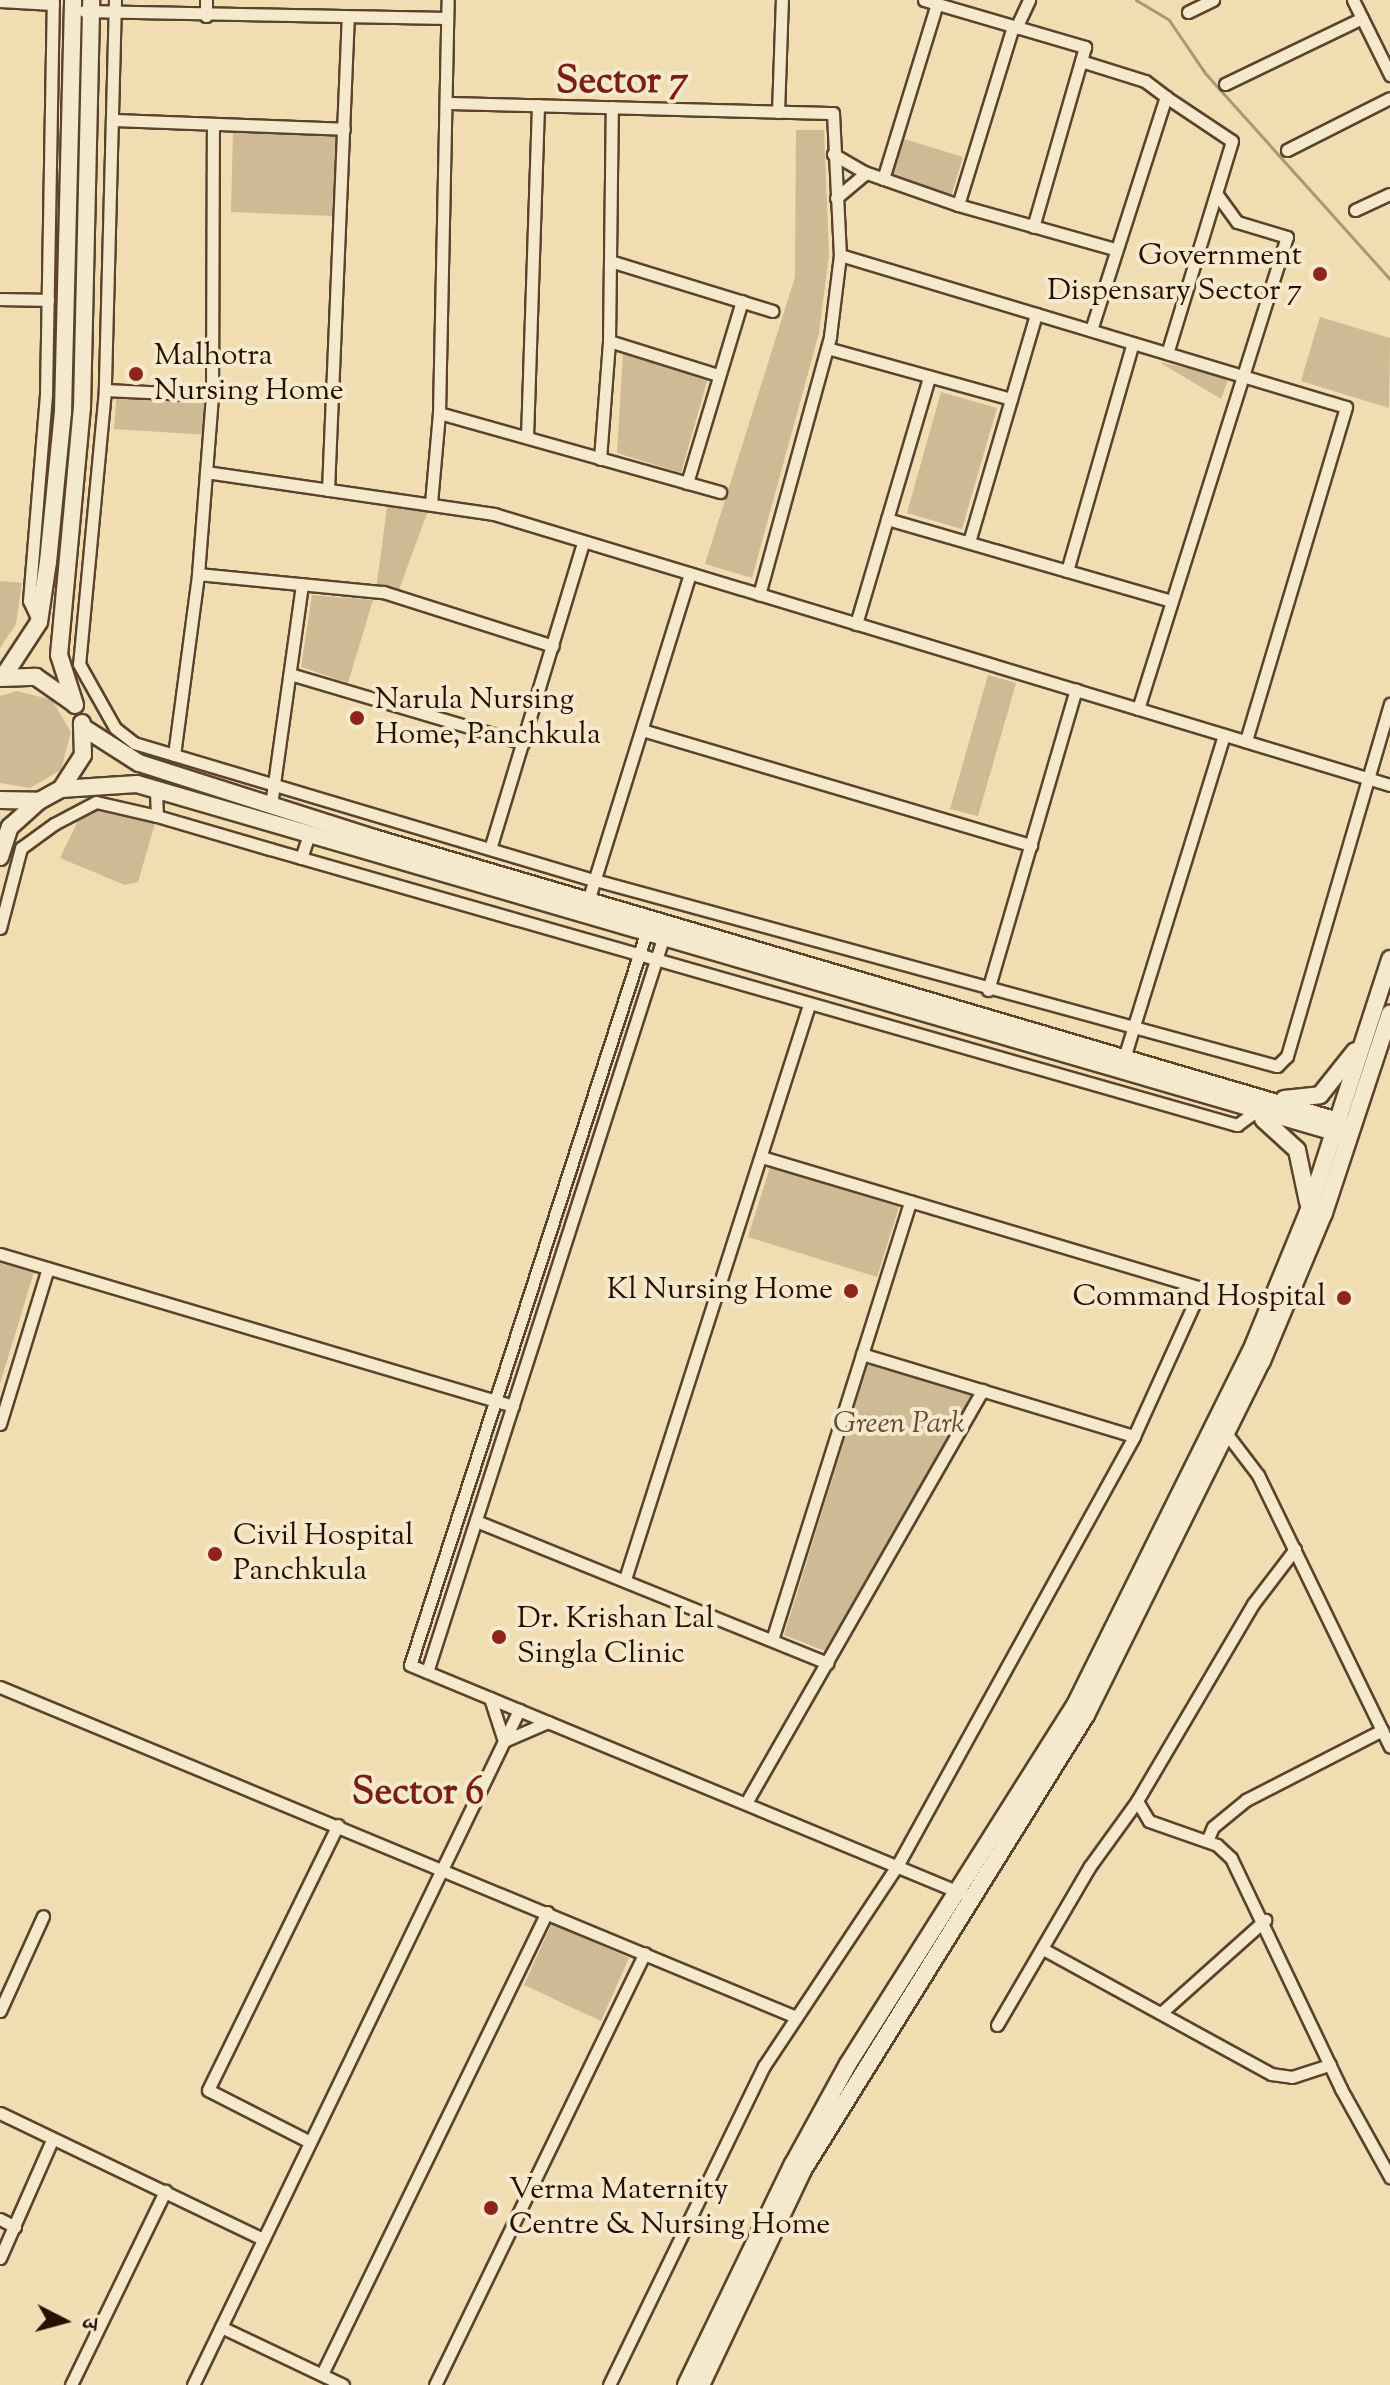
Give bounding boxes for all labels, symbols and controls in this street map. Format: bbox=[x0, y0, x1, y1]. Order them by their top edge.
district label: Sector 7 bbox=[556, 61, 688, 107]
place label: Government Dispensary Sector 7 bbox=[1047, 239, 1302, 310]
marker: Government Dispensary Sector 7 bbox=[1309, 263, 1331, 285]
place label: Malhotra Nursing Home bbox=[154, 339, 344, 410]
marker: Malhotra Nursing Home bbox=[125, 363, 147, 385]
place label: Narula Nursing Home, Panchkula bbox=[375, 683, 601, 754]
marker: Narula Nursing Home, Panchkula bbox=[346, 707, 368, 729]
place label: Kl Nursing Home bbox=[607, 1273, 833, 1309]
marker: Kl Nursing Home bbox=[840, 1280, 862, 1302]
place label: Command Hospital bbox=[1073, 1280, 1326, 1316]
marker: Command Hospital bbox=[1333, 1287, 1355, 1309]
park label: Green Park bbox=[833, 1407, 965, 1443]
place label: Civil Hospital Panchkula bbox=[233, 1519, 414, 1590]
marker: Civil Hospital Panchkula bbox=[204, 1543, 226, 1565]
place label: Dr. Krishan Lal Singla Clinic bbox=[517, 1602, 714, 1672]
marker: Dr. Krishan Lal Singla Clinic bbox=[488, 1626, 510, 1648]
district label: Sector 6 bbox=[352, 1772, 484, 1818]
place label: Verma Maternity Centre & Nursing Home bbox=[509, 2173, 830, 2244]
marker: Verma Maternity Centre & Nursing Home bbox=[480, 2197, 502, 2219]
north arrow bbox=[24, 2281, 104, 2361]
text: उ bbox=[71, 2316, 104, 2331]

